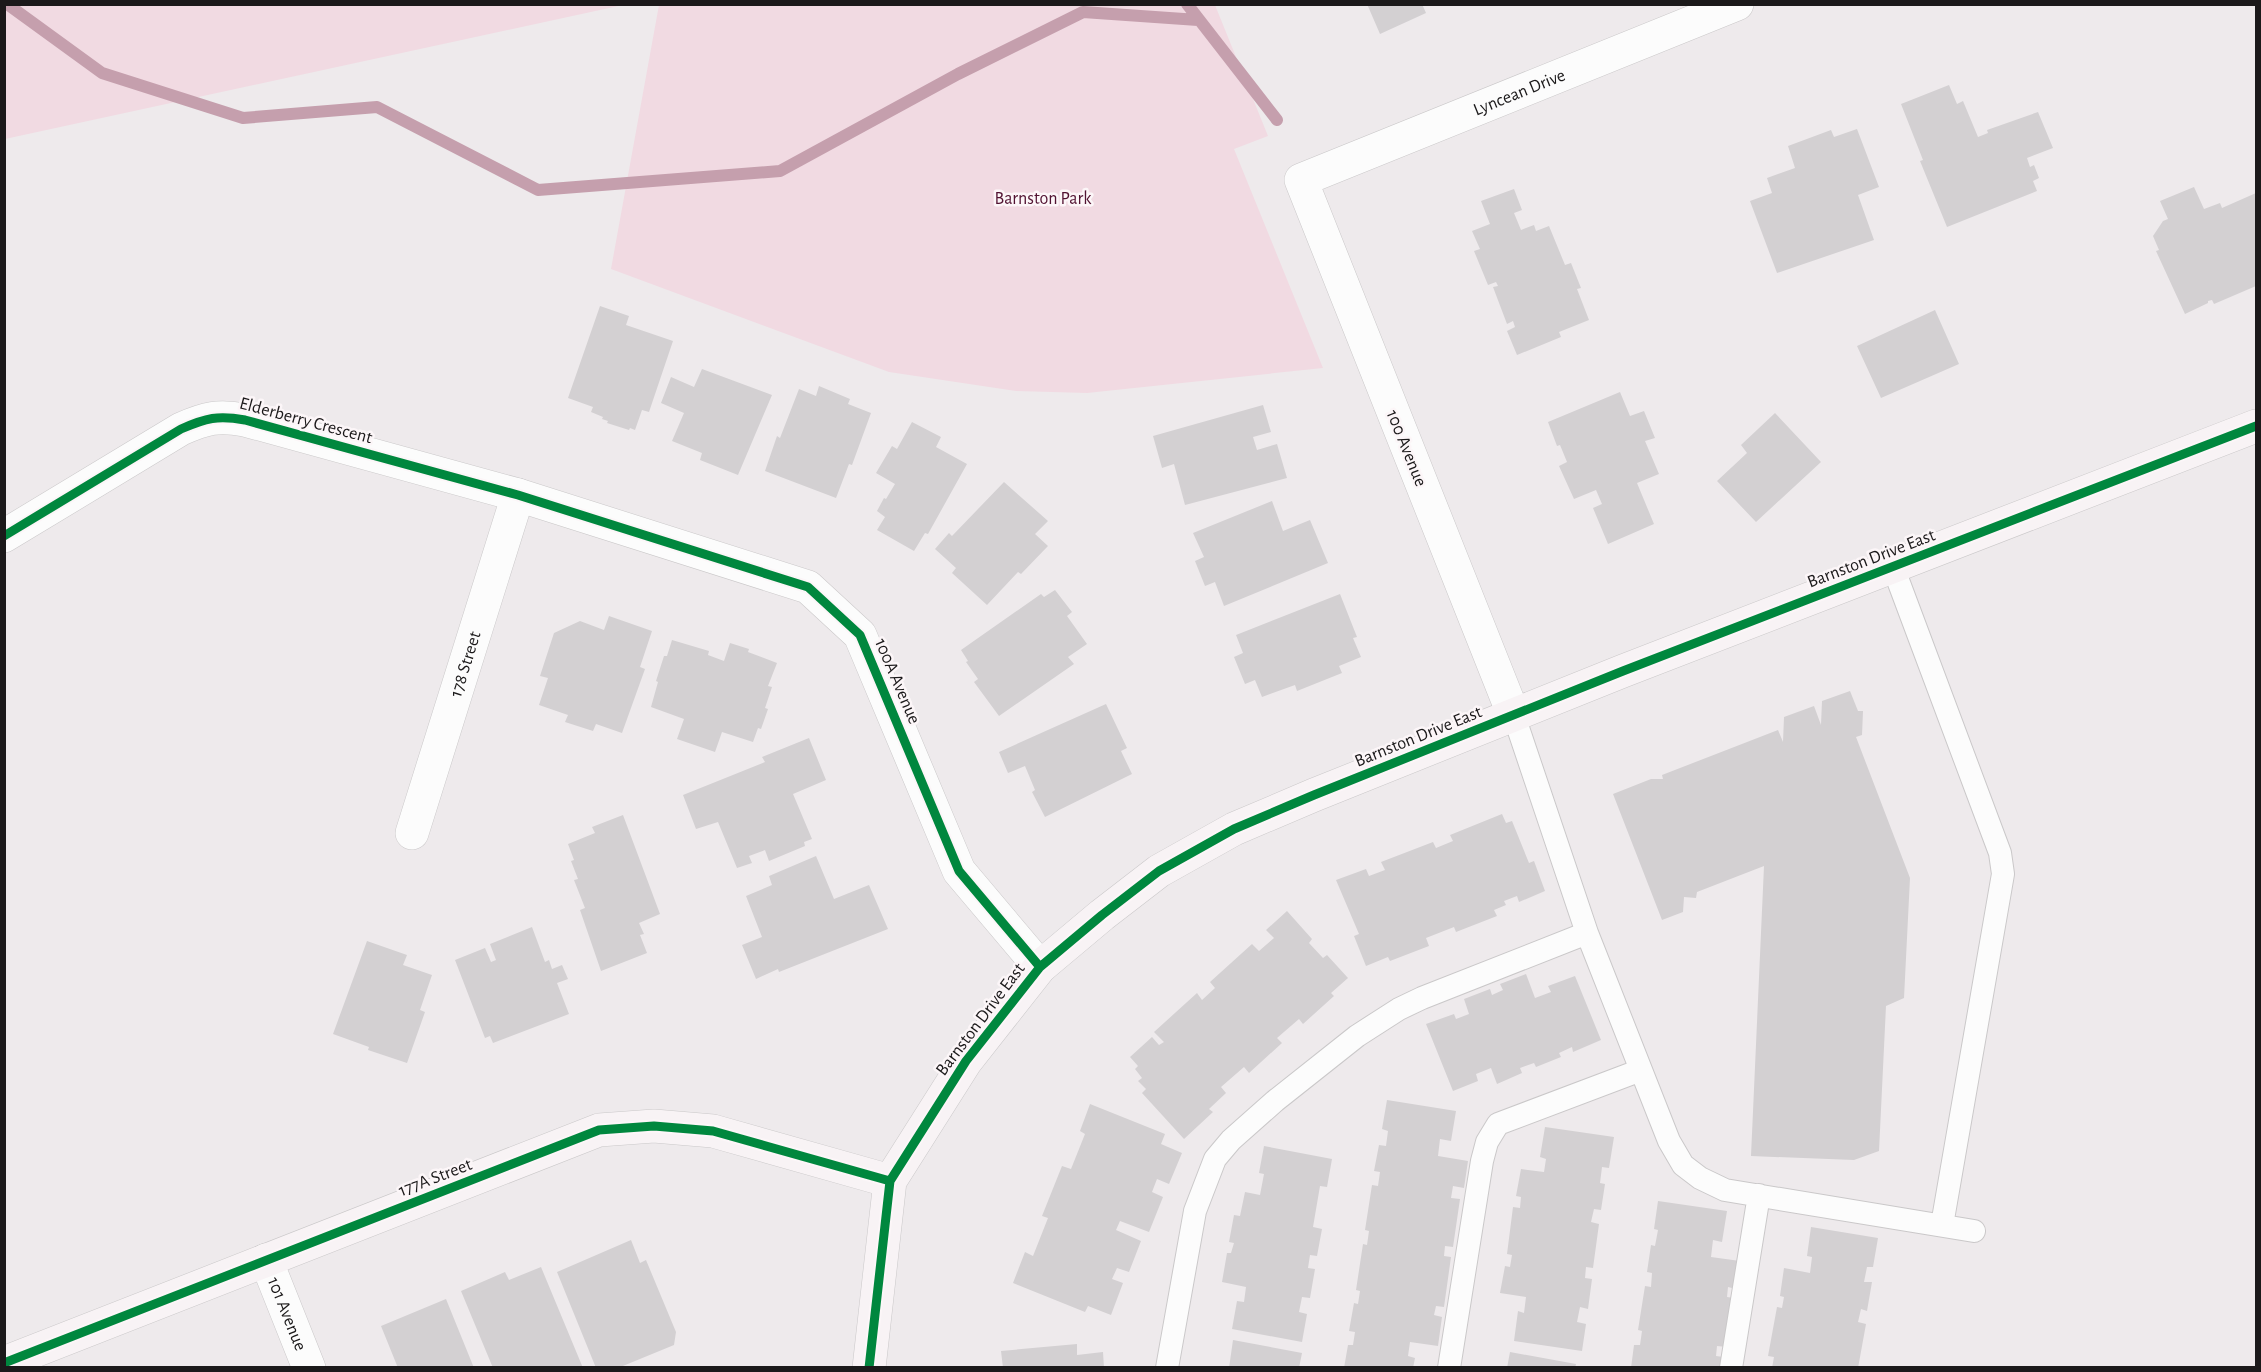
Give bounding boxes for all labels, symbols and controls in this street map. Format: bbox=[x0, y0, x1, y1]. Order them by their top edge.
street label: Lyncean Drive bbox=[1471, 66, 1568, 119]
park label: Barnston Park bbox=[994, 190, 1092, 208]
street label: Elderberry Crescent bbox=[237, 395, 374, 447]
street label: 100 Avenue bbox=[1383, 408, 1430, 489]
street label: Barnston Drive East bbox=[1805, 526, 1938, 592]
street label: 178 Street bbox=[447, 629, 485, 699]
street label: 100A Avenue bbox=[871, 636, 923, 727]
street label: Barnston Drive East bbox=[1352, 703, 1485, 771]
street label: Barnston Drive East bbox=[933, 960, 1029, 1079]
street label: 177A Street bbox=[396, 1156, 475, 1200]
street label: 101 Avenue bbox=[264, 1275, 309, 1354]

